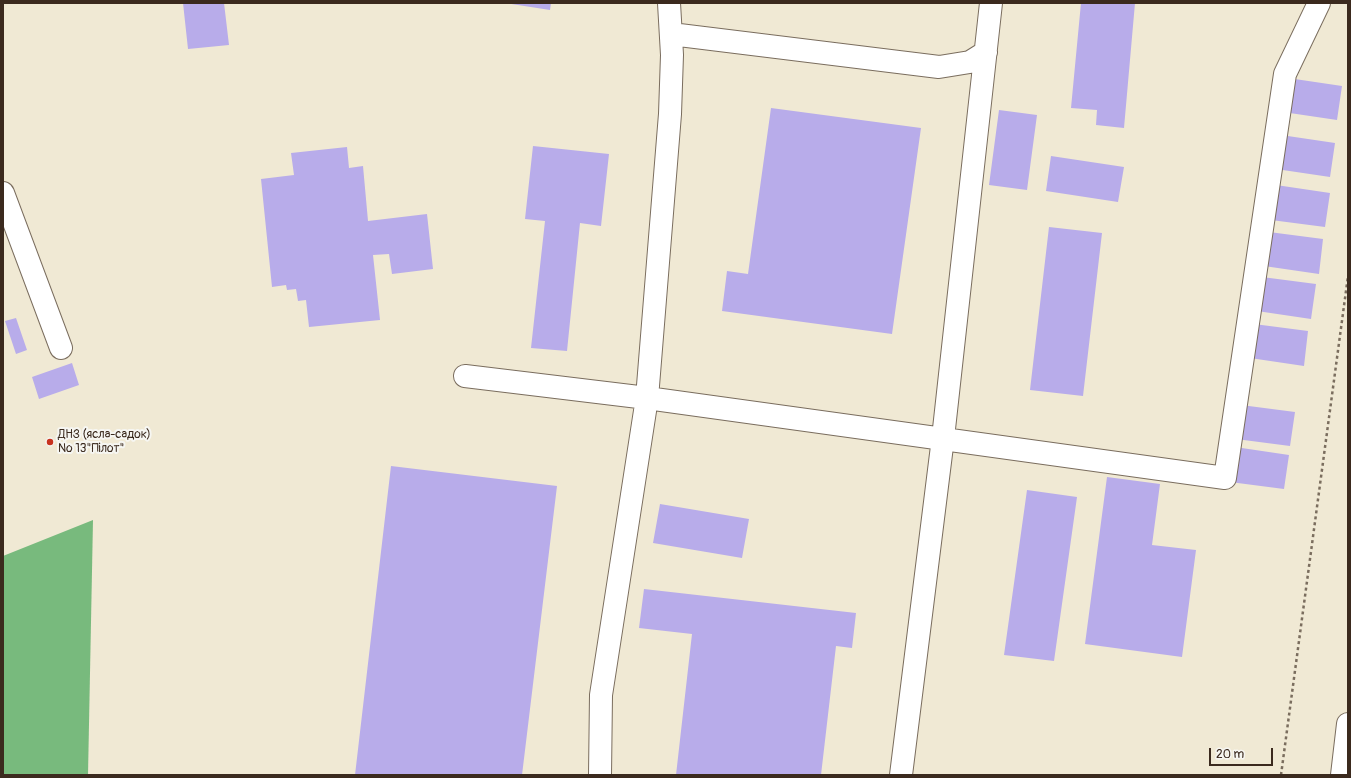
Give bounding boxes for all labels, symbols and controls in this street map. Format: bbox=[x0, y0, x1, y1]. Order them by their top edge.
place label: ДНЗ (ясла-садок) № 13"Пілот" bbox=[58, 428, 151, 456]
marker: ДНЗ (ясла-садок) № 13"Пілот" bbox=[45, 437, 55, 447]
scale bar bbox=[1211, 740, 1275, 766]
text: 20 m bbox=[1216, 747, 1244, 762]

